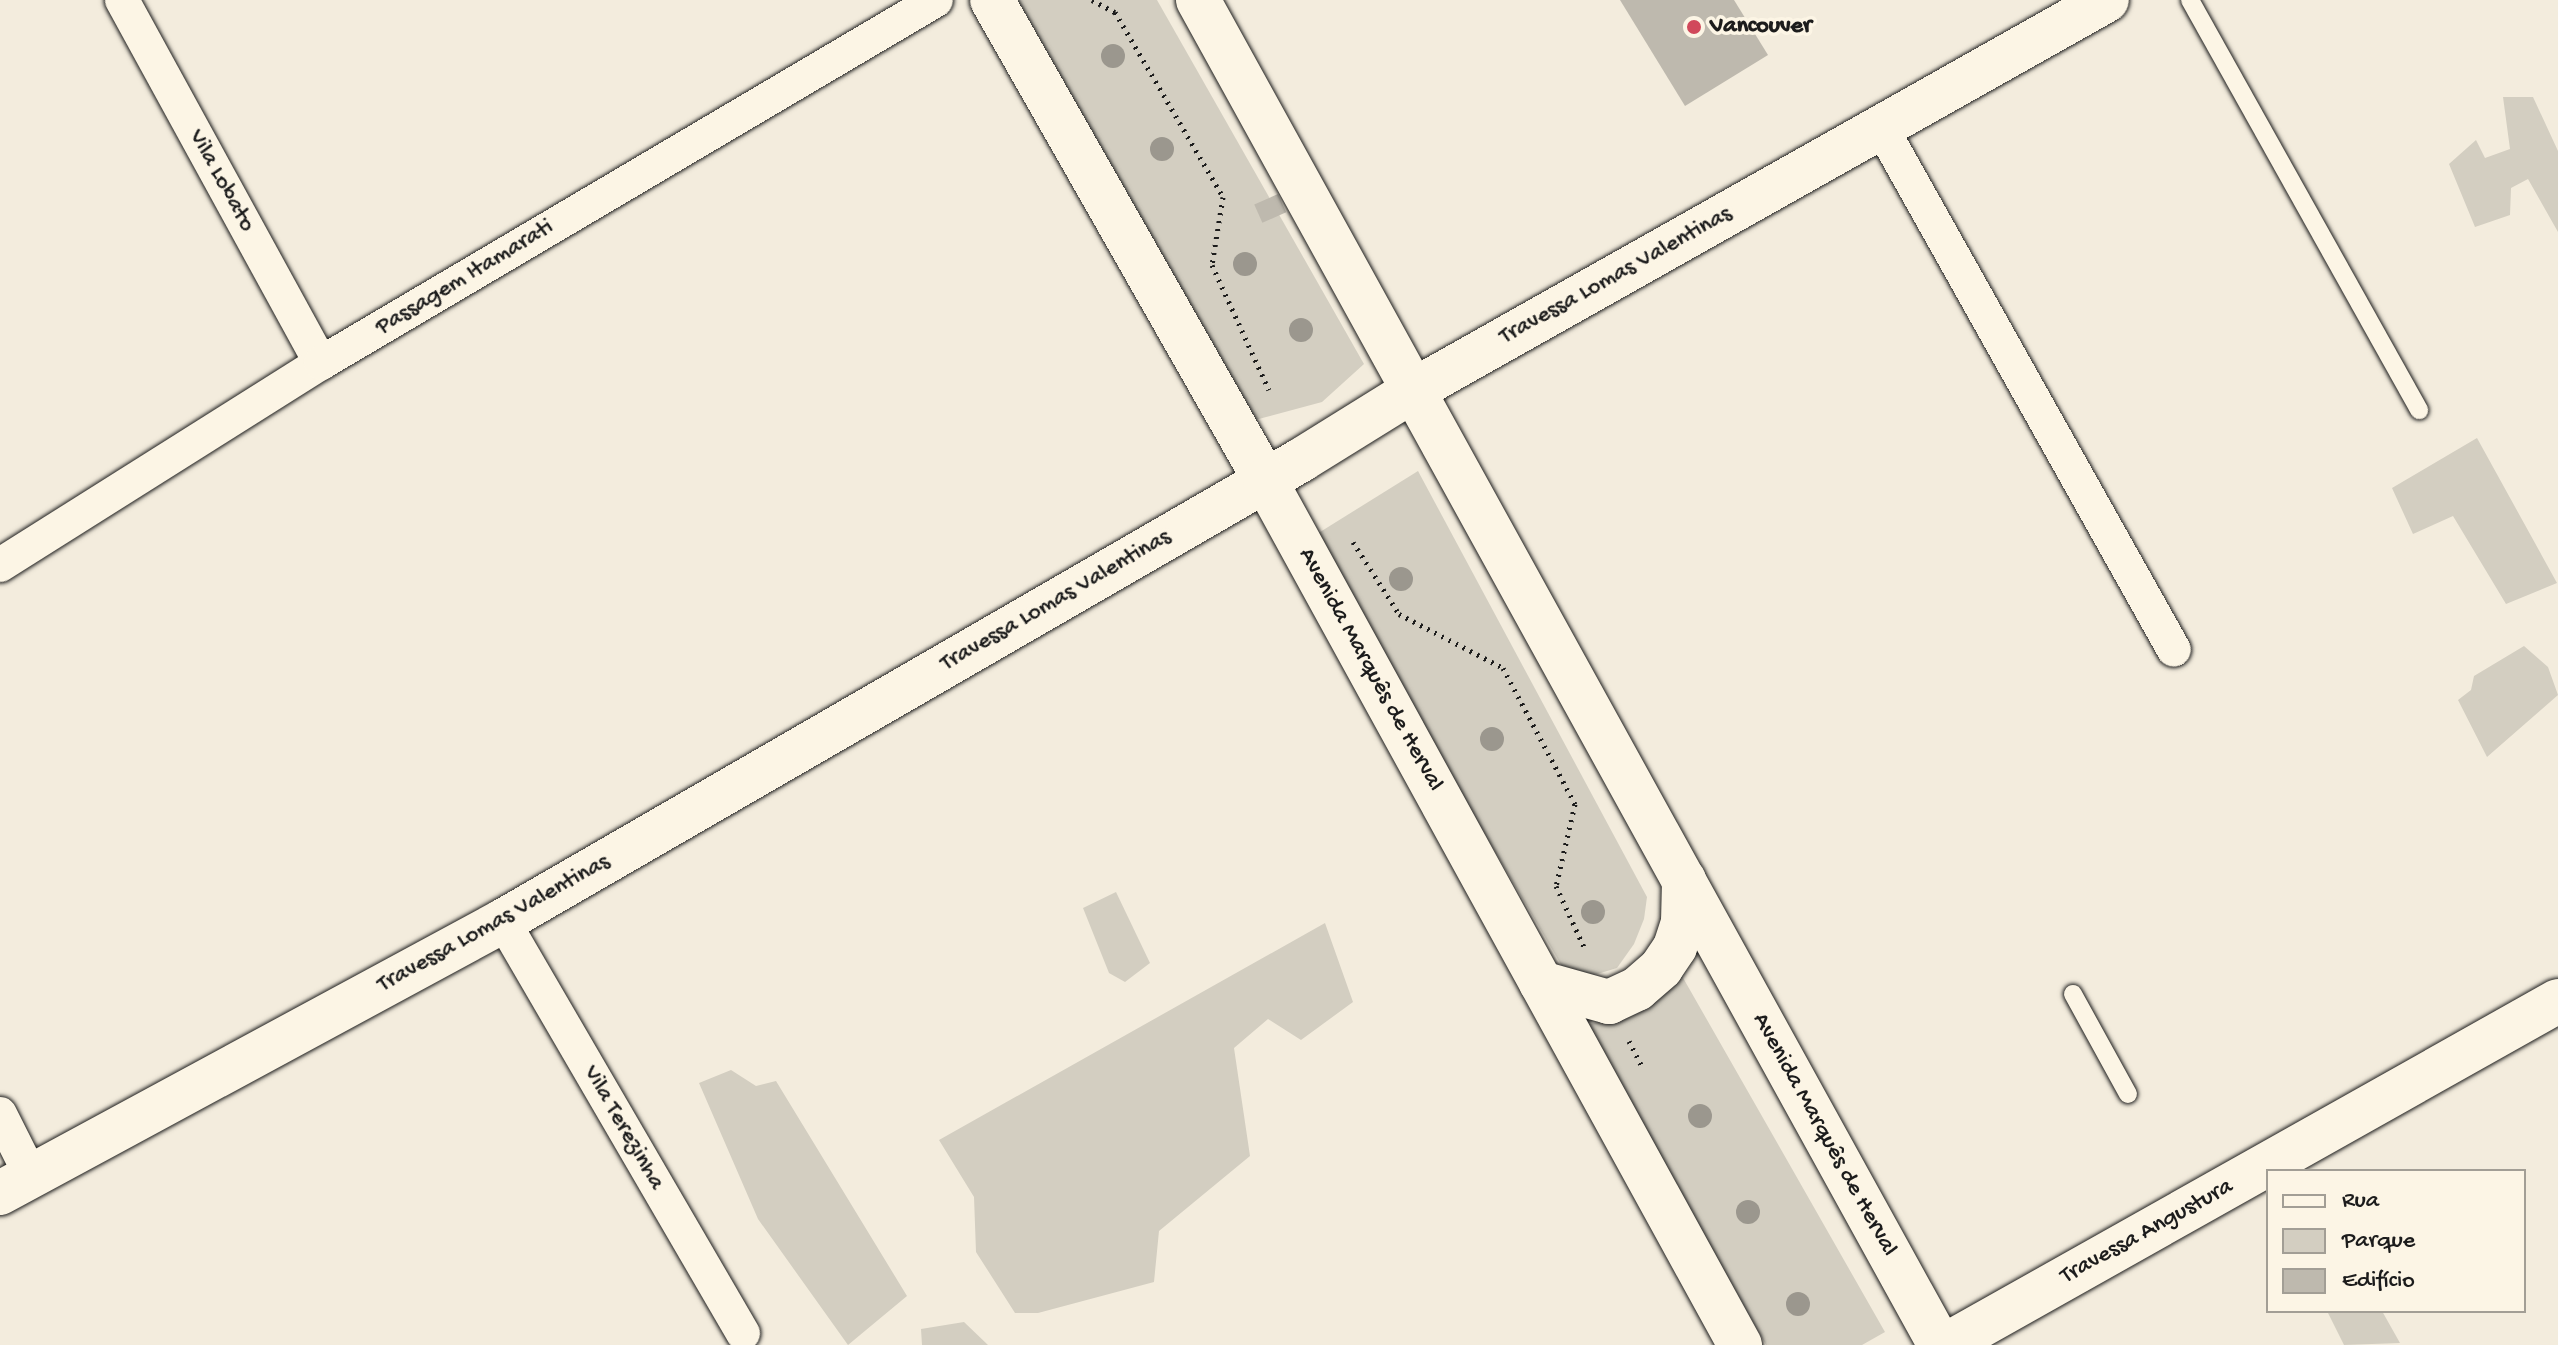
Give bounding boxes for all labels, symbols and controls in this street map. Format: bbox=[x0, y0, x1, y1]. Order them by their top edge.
place label: Vancouver bbox=[1710, 13, 1811, 41]
marker: Vancouver bbox=[1685, 18, 1703, 36]
street label: Vila Lobato bbox=[181, 125, 261, 237]
street label: Travessa Lomas Valentinas bbox=[1495, 200, 1737, 352]
street label: Passagem Itamarati bbox=[371, 214, 559, 342]
street label: Travessa Lomas Valentinas bbox=[936, 523, 1176, 679]
street label: Avenida Marquês de Herval bbox=[1291, 543, 1449, 797]
street label: Travessa Lomas Valentinas bbox=[373, 848, 615, 1000]
street label: Avenida Marquês de Herval bbox=[1745, 1008, 1903, 1262]
street label: Vila Terezinha bbox=[576, 1061, 670, 1195]
legend bbox=[2266, 1169, 2526, 1313]
street label: Travessa Angustura bbox=[2056, 1173, 2238, 1291]
text: Rua bbox=[2342, 1187, 2379, 1216]
text: Parque bbox=[2342, 1227, 2415, 1256]
text: Edifício bbox=[2342, 1267, 2415, 1296]

